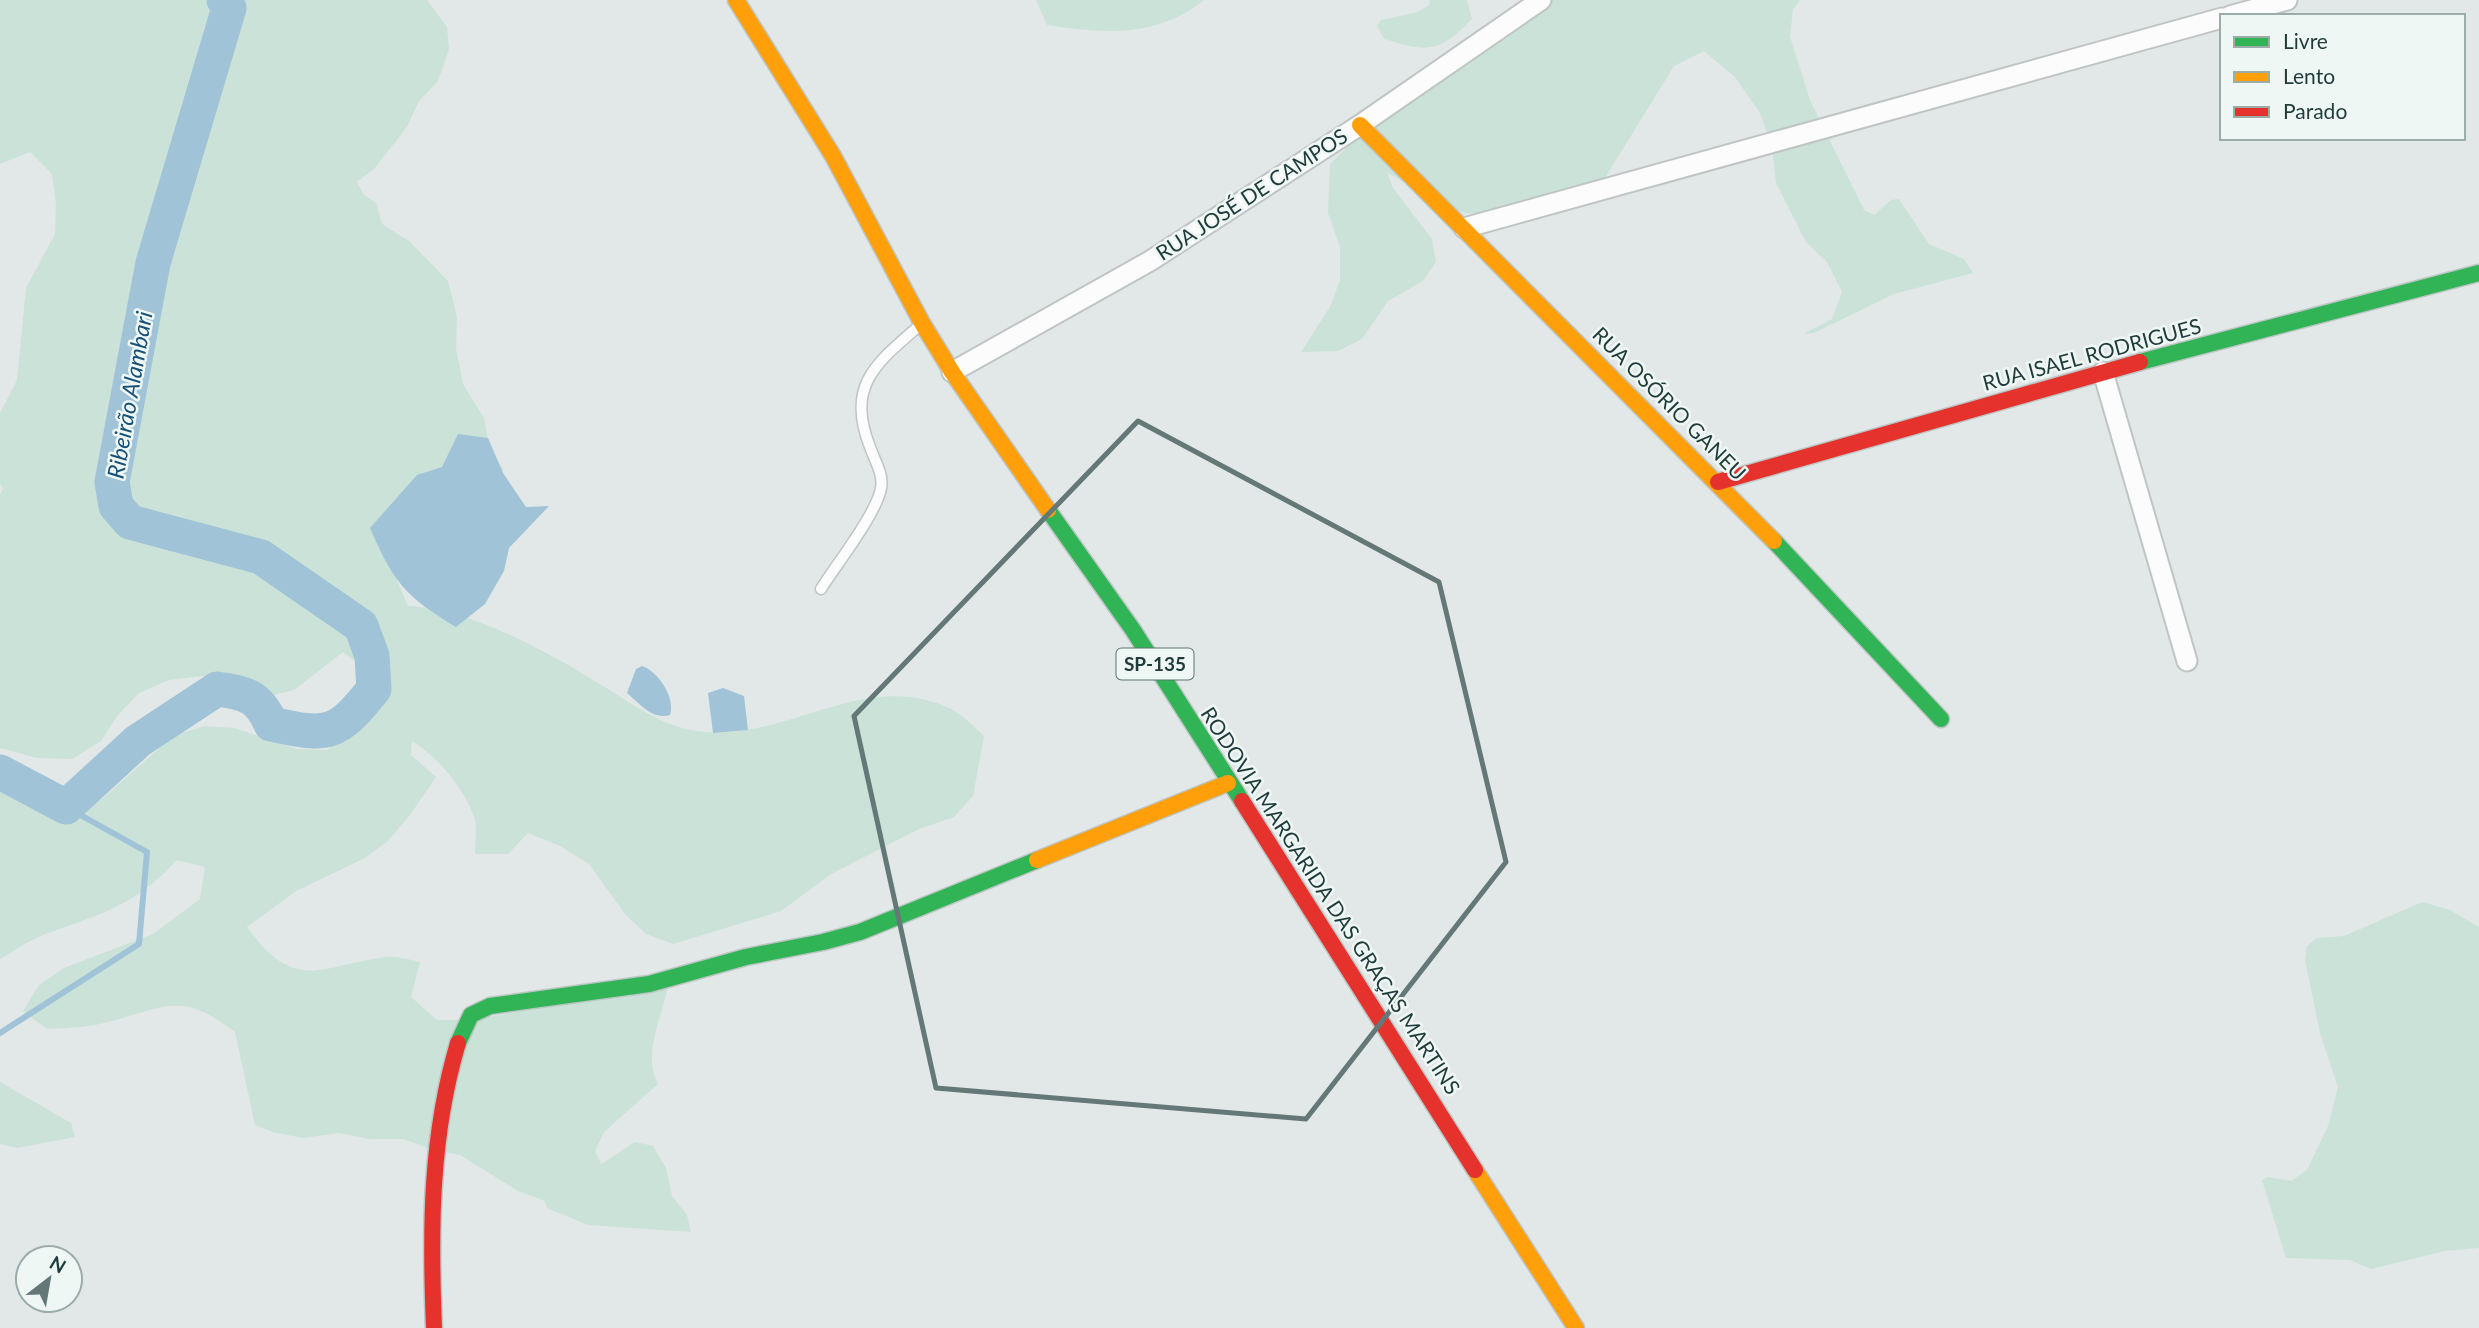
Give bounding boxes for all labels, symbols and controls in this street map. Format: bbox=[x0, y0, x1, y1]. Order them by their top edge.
legend bbox=[2220, 14, 2465, 140]
text: Livre bbox=[2283, 28, 2328, 53]
text: Lento bbox=[2283, 63, 2335, 88]
text: Parado bbox=[2283, 98, 2347, 123]
street label: RUA JOSÉ DE CAMPOS bbox=[1151, 123, 1352, 265]
water label: Ribeirão Alambari bbox=[101, 309, 158, 481]
street label: RUA ISAEL RODRIGUES bbox=[1980, 312, 2204, 395]
street label: RUA OSÓRIO GANEU bbox=[1588, 321, 1752, 485]
road number: SP-135 bbox=[1116, 649, 1194, 680]
street label: RODOVIA MARGARIDA DAS GRAÇAS MARTINS bbox=[1196, 702, 1466, 1099]
north arrow bbox=[14, 1244, 84, 1314]
text: N bbox=[46, 1250, 70, 1278]

